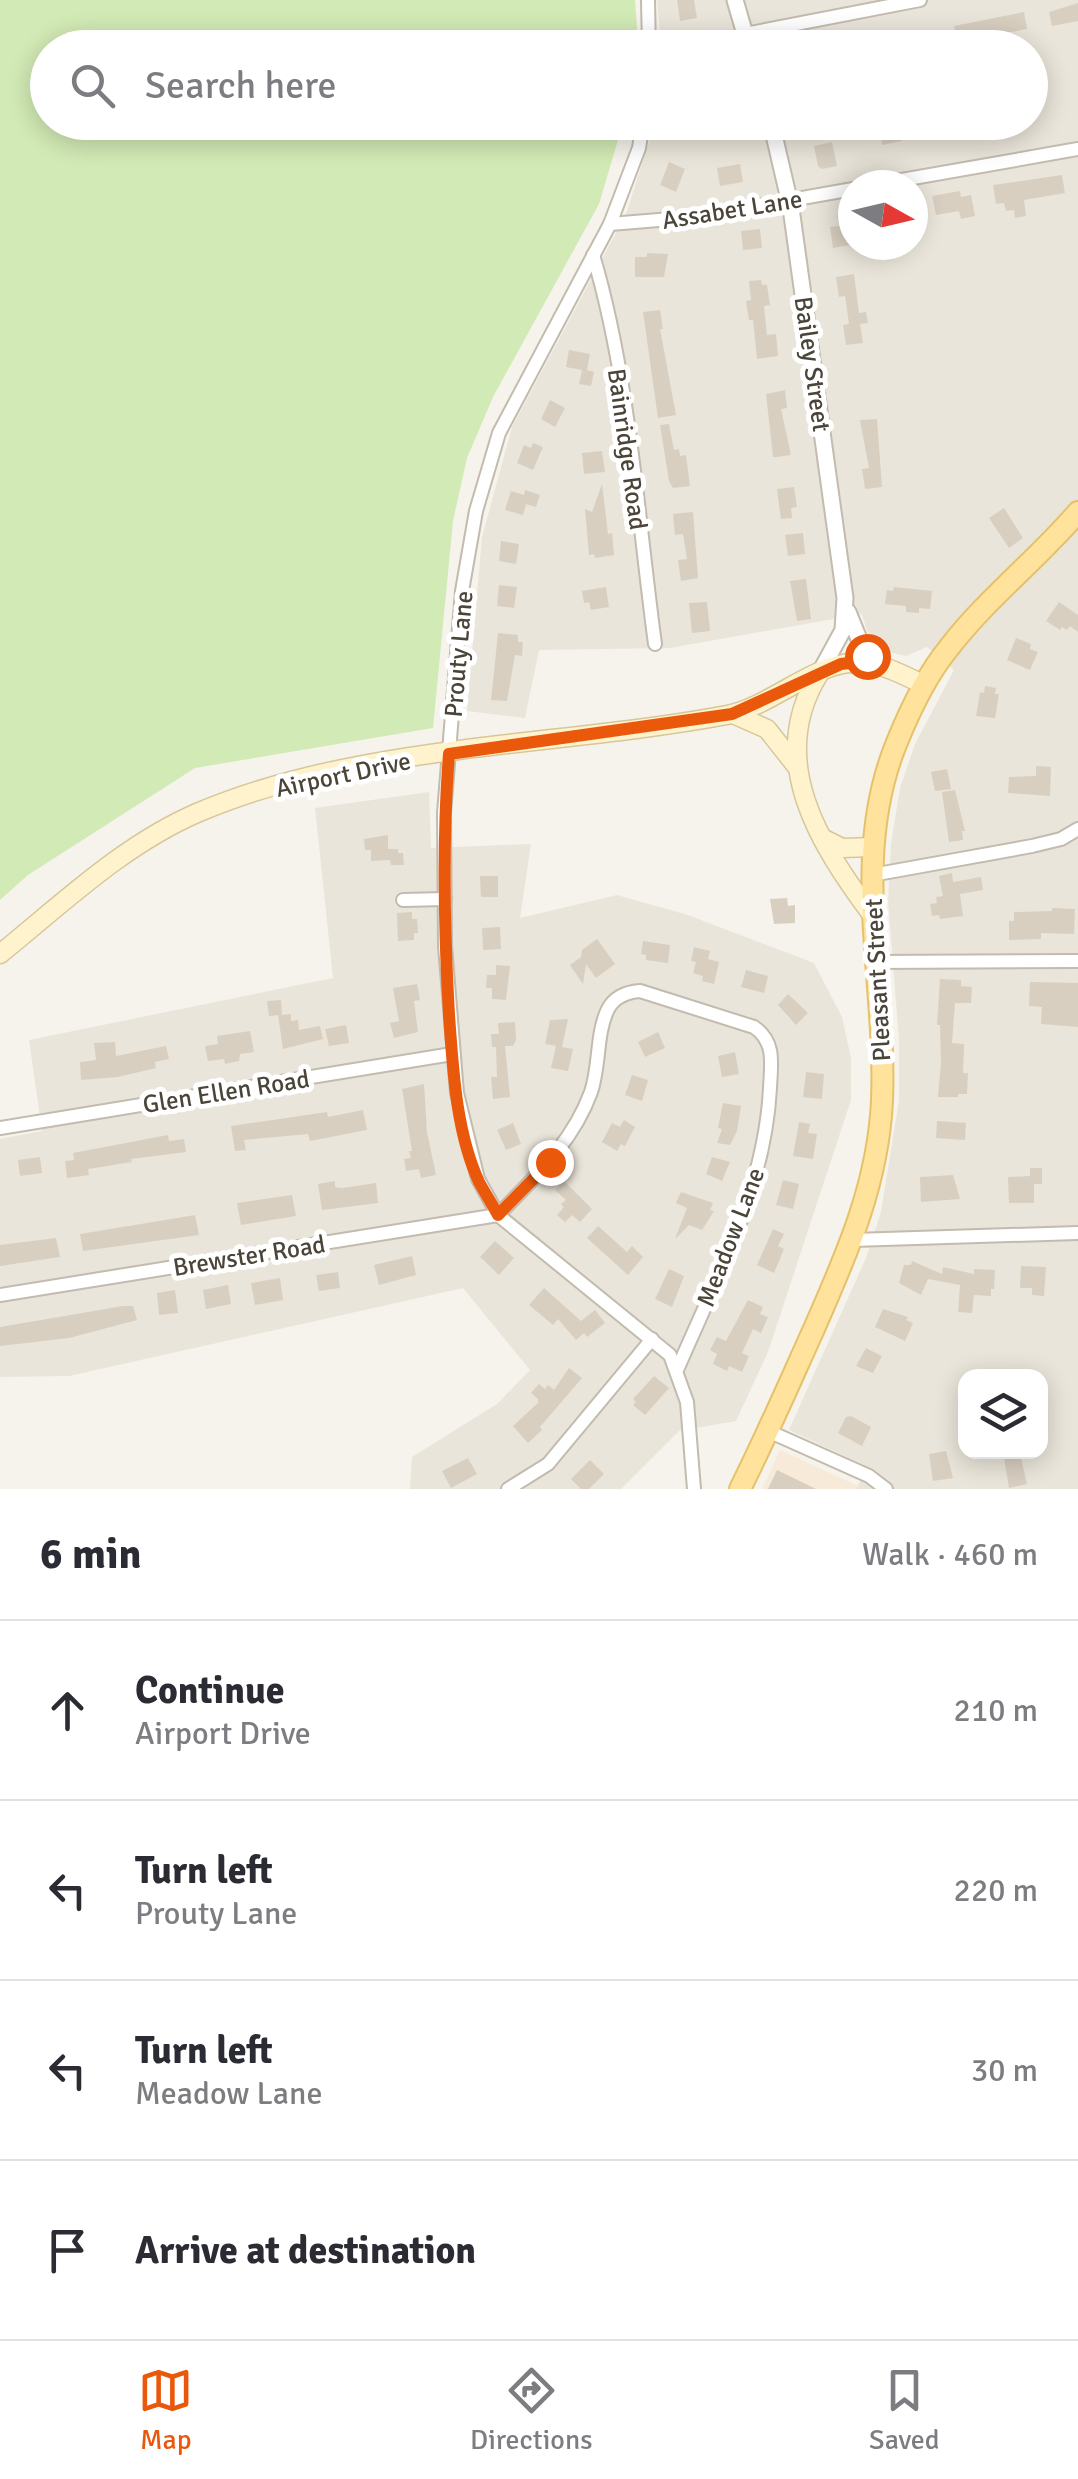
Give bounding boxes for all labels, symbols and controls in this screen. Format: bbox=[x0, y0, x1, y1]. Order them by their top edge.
search box bbox=[30, 30, 1048, 140]
icon: search bbox=[65, 58, 120, 113]
text: Search here bbox=[145, 62, 337, 109]
north arrow bbox=[838, 170, 928, 260]
street label: Assabet Lane bbox=[660, 183, 804, 236]
street label: Bailey Street bbox=[788, 294, 837, 434]
street label: Bainridge Road bbox=[601, 366, 654, 532]
street label: Prouty Lane bbox=[438, 589, 479, 719]
route start bbox=[845, 634, 891, 680]
street label: Airport Drive bbox=[273, 745, 414, 804]
street label: Pleasant Street bbox=[858, 897, 897, 1062]
street label: Glen Ellen Road bbox=[141, 1063, 312, 1120]
route end bbox=[528, 1140, 574, 1186]
street label: Meadow Lane bbox=[690, 1163, 771, 1311]
street label: Brewster Road bbox=[171, 1228, 328, 1283]
map controls bbox=[958, 1369, 1048, 1459]
button: layers bbox=[958, 1369, 1048, 1459]
text: 6 min bbox=[40, 1529, 141, 1580]
text: Walk · 460 m bbox=[862, 1535, 1038, 1574]
text: Continue bbox=[135, 1667, 285, 1714]
icon: ahead bbox=[40, 1683, 95, 1738]
text: 210 m bbox=[954, 1691, 1038, 1730]
text: Airport Drive bbox=[135, 1714, 311, 1753]
text: Turn left bbox=[135, 1847, 273, 1894]
icon: left bbox=[40, 1863, 95, 1918]
text: 220 m bbox=[954, 1871, 1038, 1910]
text: Prouty Lane bbox=[135, 1894, 297, 1933]
text: Turn left bbox=[135, 2027, 273, 2074]
icon: left bbox=[40, 2043, 95, 2098]
text: 30 m bbox=[971, 2051, 1038, 2090]
text: Meadow Lane bbox=[135, 2074, 322, 2113]
icon: arrive bbox=[40, 2223, 95, 2278]
text: Arrive at destination bbox=[135, 2227, 476, 2274]
tab: Map bbox=[138, 2363, 193, 2457]
tab: Directions bbox=[470, 2363, 592, 2457]
tab: Saved bbox=[869, 2363, 940, 2457]

